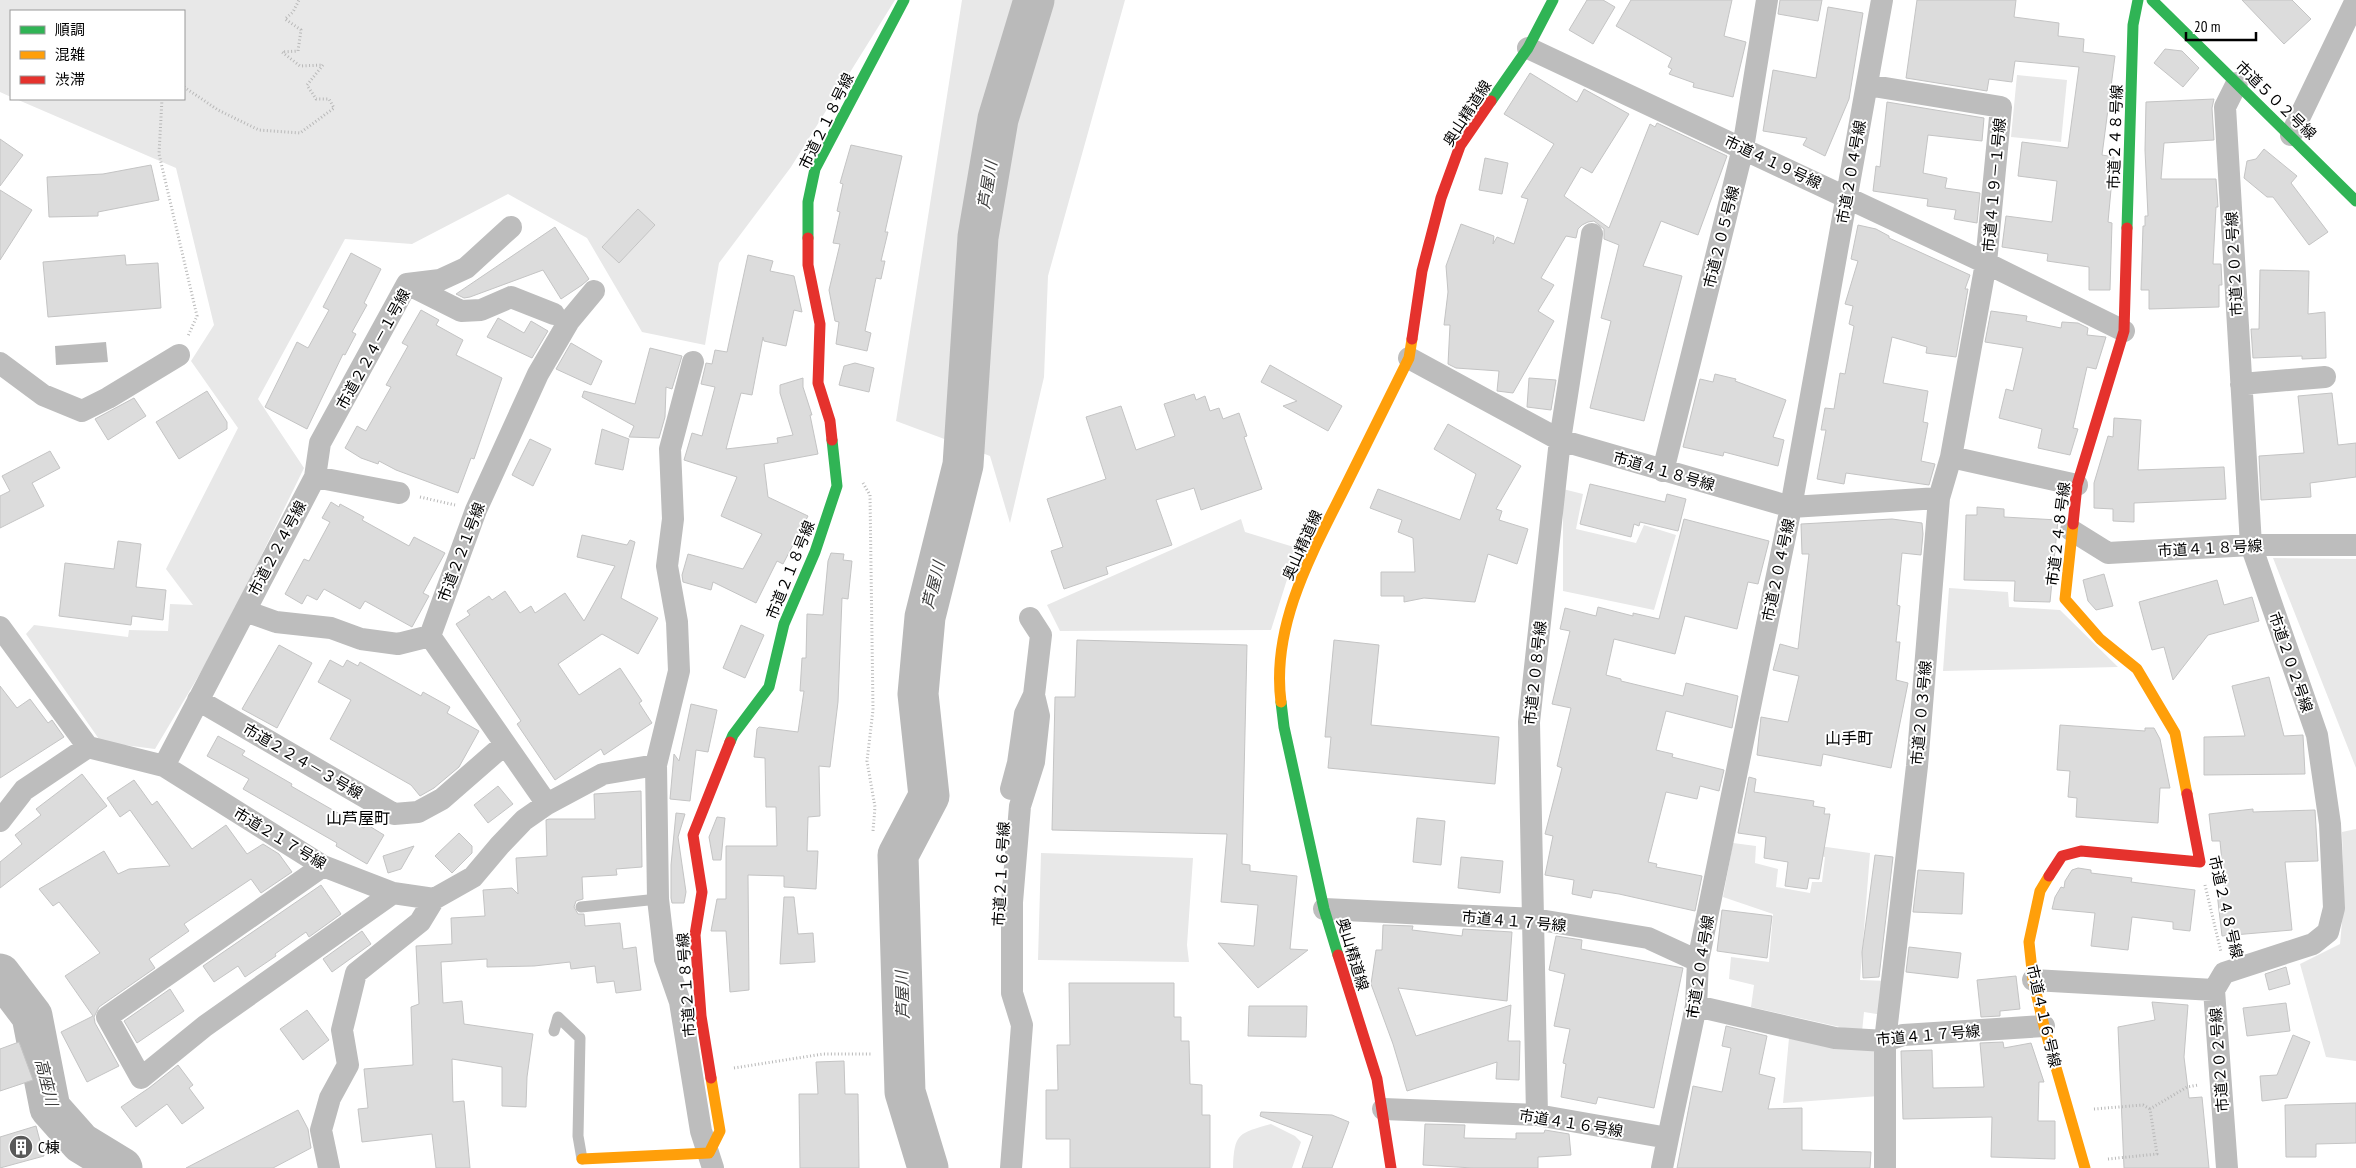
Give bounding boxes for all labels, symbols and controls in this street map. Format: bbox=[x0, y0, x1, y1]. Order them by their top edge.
legend bbox=[10, 10, 185, 100]
scale bar bbox=[2186, 10, 2256, 42]
text: 20 m bbox=[2194, 17, 2220, 36]
text: 順調 bbox=[55, 20, 85, 39]
text: 混雑 bbox=[55, 45, 85, 64]
street label: 市道５０２号線 bbox=[2232, 57, 2320, 143]
text: 渋滞 bbox=[55, 70, 85, 89]
street label: 市道２１８号線 bbox=[794, 70, 858, 172]
street label: 奥山精道線 bbox=[1439, 76, 1495, 150]
street label: 市道２４８号線 bbox=[2104, 84, 2126, 190]
street label: 市道４１９－１号線 bbox=[1979, 117, 2009, 253]
street label: 市道２０４号線 bbox=[1833, 119, 1869, 225]
street label: 市道４１９号線 bbox=[1721, 131, 1825, 193]
water label: 芦屋川 bbox=[973, 158, 1001, 210]
street label: 市道２０５号線 bbox=[1699, 184, 1743, 290]
street label: 市道２０２号線 bbox=[2222, 211, 2246, 317]
street label: 市道２２４－１号線 bbox=[332, 285, 414, 413]
street label: 市道４１８号線 bbox=[1611, 447, 1717, 495]
street label: 市道２４８号線 bbox=[2042, 481, 2074, 587]
street label: 市道２２４号線 bbox=[244, 497, 310, 599]
street label: 市道２２１号線 bbox=[433, 500, 489, 604]
street label: 奥山精道線 bbox=[1278, 507, 1326, 583]
street label: 市道２０４号線 bbox=[1758, 517, 1798, 623]
street label: 市道２１８号線 bbox=[762, 518, 818, 622]
street label: 市道４１８号線 bbox=[2157, 536, 2263, 560]
water label: 芦屋川 bbox=[917, 557, 949, 611]
street label: 市道２０２号線 bbox=[2265, 609, 2317, 715]
street label: 市道２０８号線 bbox=[1520, 620, 1550, 726]
street label: 市道２０３号線 bbox=[1907, 660, 1935, 766]
street label: 市道２２４－３号線 bbox=[240, 719, 366, 803]
district label: 山手町 bbox=[1825, 728, 1873, 748]
street label: 市道２１７号線 bbox=[230, 803, 330, 873]
district label: 山芦屋町 bbox=[326, 808, 390, 828]
street label: 市道２１６号線 bbox=[989, 821, 1013, 927]
street label: 市道２４８号線 bbox=[2205, 854, 2247, 960]
street label: 市道４１７号線 bbox=[1461, 907, 1567, 935]
street label: 市道２０４号線 bbox=[1682, 914, 1718, 1020]
street label: 奥山精道線 bbox=[1333, 915, 1373, 993]
street label: 市道２１８号線 bbox=[673, 932, 699, 1038]
street label: 市道４１６号線 bbox=[2023, 963, 2065, 1069]
water label: 芦屋川 bbox=[891, 969, 913, 1019]
street label: 市道２０２号線 bbox=[2206, 1007, 2232, 1113]
street label: 市道４１７号線 bbox=[1875, 1021, 1981, 1049]
water label: 高座川 bbox=[31, 1056, 63, 1110]
street label: 市道４１６号線 bbox=[1518, 1105, 1624, 1141]
building icon: C棟 bbox=[8, 1134, 34, 1160]
place label: C棟 bbox=[38, 1138, 60, 1157]

